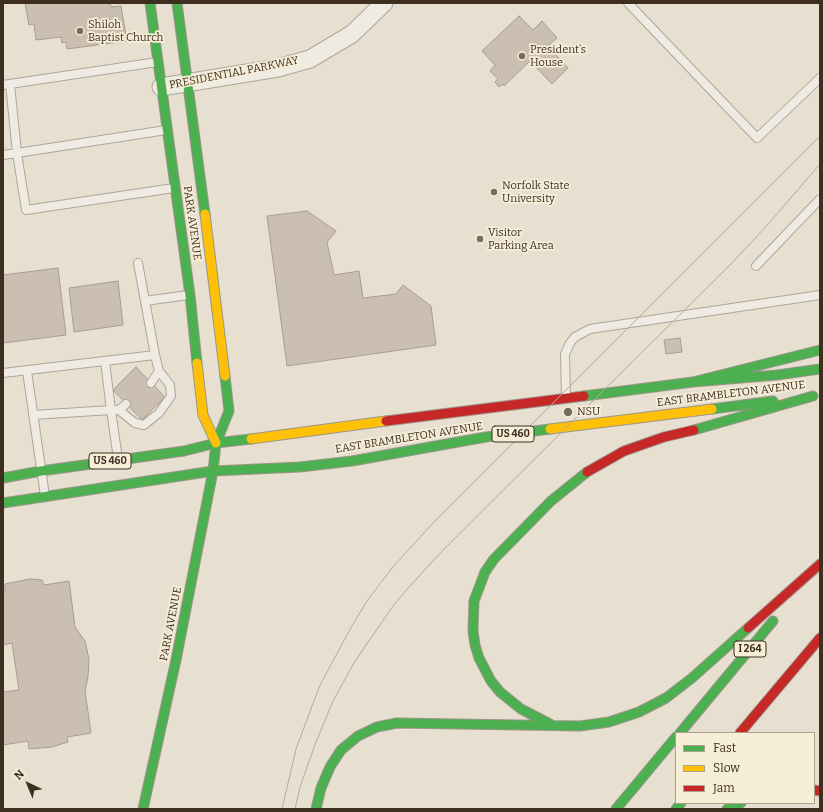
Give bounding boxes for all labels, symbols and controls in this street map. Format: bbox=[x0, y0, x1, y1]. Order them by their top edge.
place label: Shiloh Baptist Church bbox=[88, 18, 163, 44]
marker: Shiloh Baptist Church bbox=[75, 26, 85, 36]
place label: President’s House bbox=[530, 43, 586, 69]
marker: President’s House bbox=[517, 51, 527, 61]
street label: PRESIDENTIAL PARKWAY bbox=[168, 54, 300, 92]
place label: Norfolk State University bbox=[502, 179, 569, 205]
street label: PARK AVENUE bbox=[180, 185, 204, 261]
marker: Norfolk State University bbox=[489, 187, 499, 197]
place label: Visitor Parking Area bbox=[488, 226, 554, 252]
marker: Visitor Parking Area bbox=[475, 234, 485, 244]
street label: EAST BRAMBLETON AVENUE bbox=[656, 378, 806, 410]
place label: NSU bbox=[577, 405, 600, 419]
marker: NSU bbox=[562, 406, 574, 418]
street label: EAST BRAMBLETON AVENUE bbox=[334, 420, 484, 456]
road number: US 460 bbox=[492, 426, 534, 442]
road number: US 460 bbox=[89, 453, 131, 469]
street label: PARK AVENUE bbox=[157, 586, 185, 662]
road number: I 264 bbox=[734, 641, 766, 657]
legend bbox=[675, 732, 815, 804]
text: Fast bbox=[713, 741, 736, 755]
text: Slow bbox=[713, 761, 740, 775]
north arrow bbox=[8, 764, 48, 804]
text: N bbox=[12, 767, 27, 783]
text: Jam bbox=[713, 781, 735, 795]

